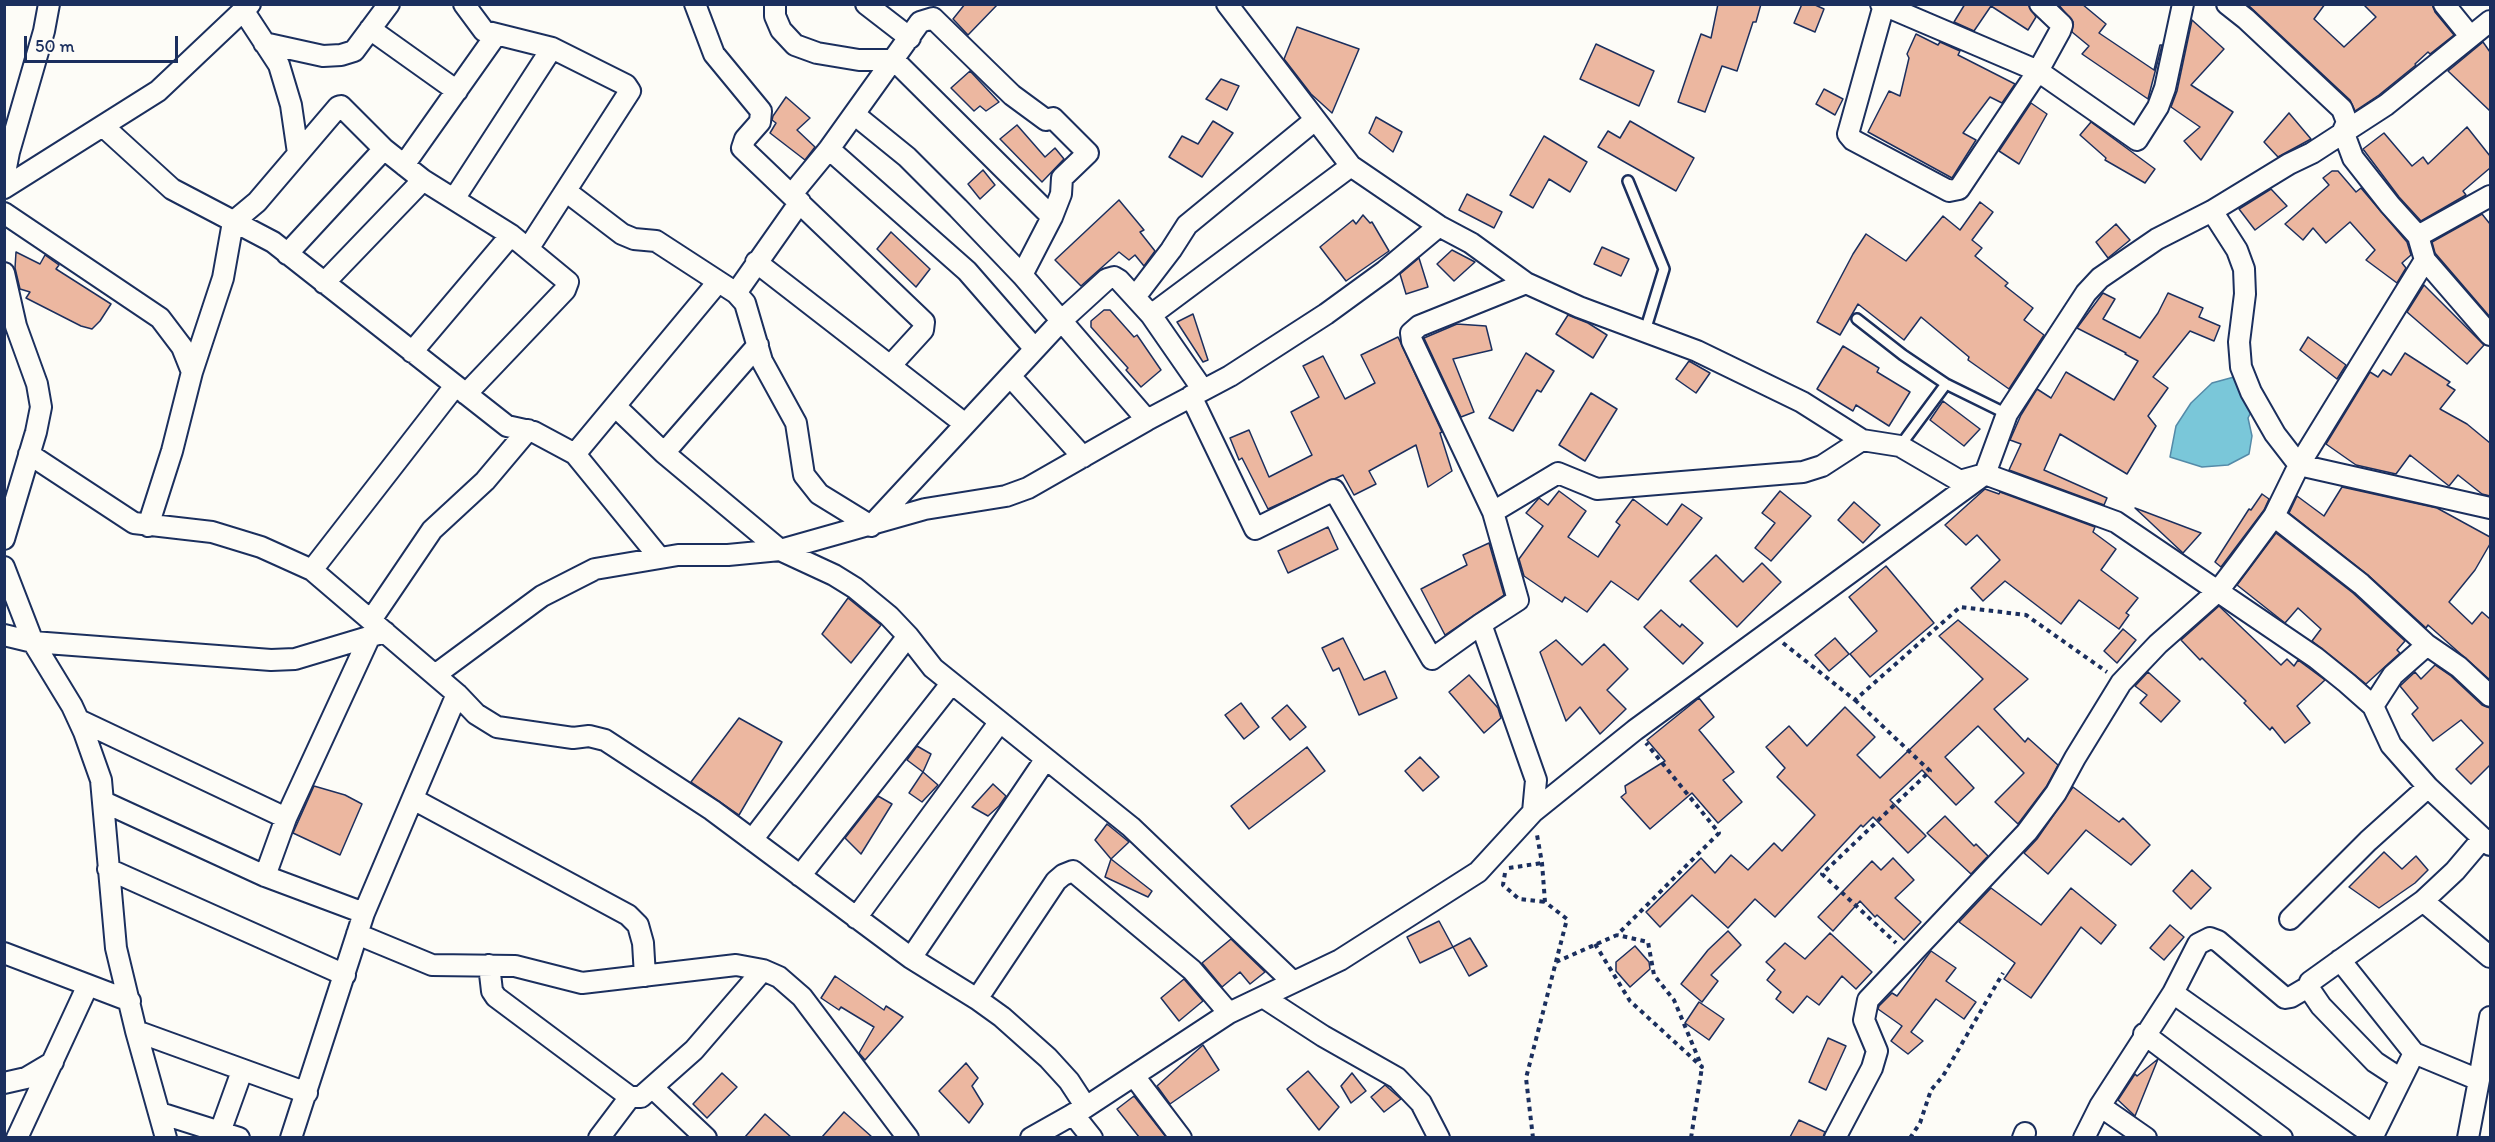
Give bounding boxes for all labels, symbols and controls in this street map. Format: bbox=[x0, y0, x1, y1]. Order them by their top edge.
scale bar bbox=[27, 24, 182, 62]
text: 50 m bbox=[35, 35, 75, 57]

